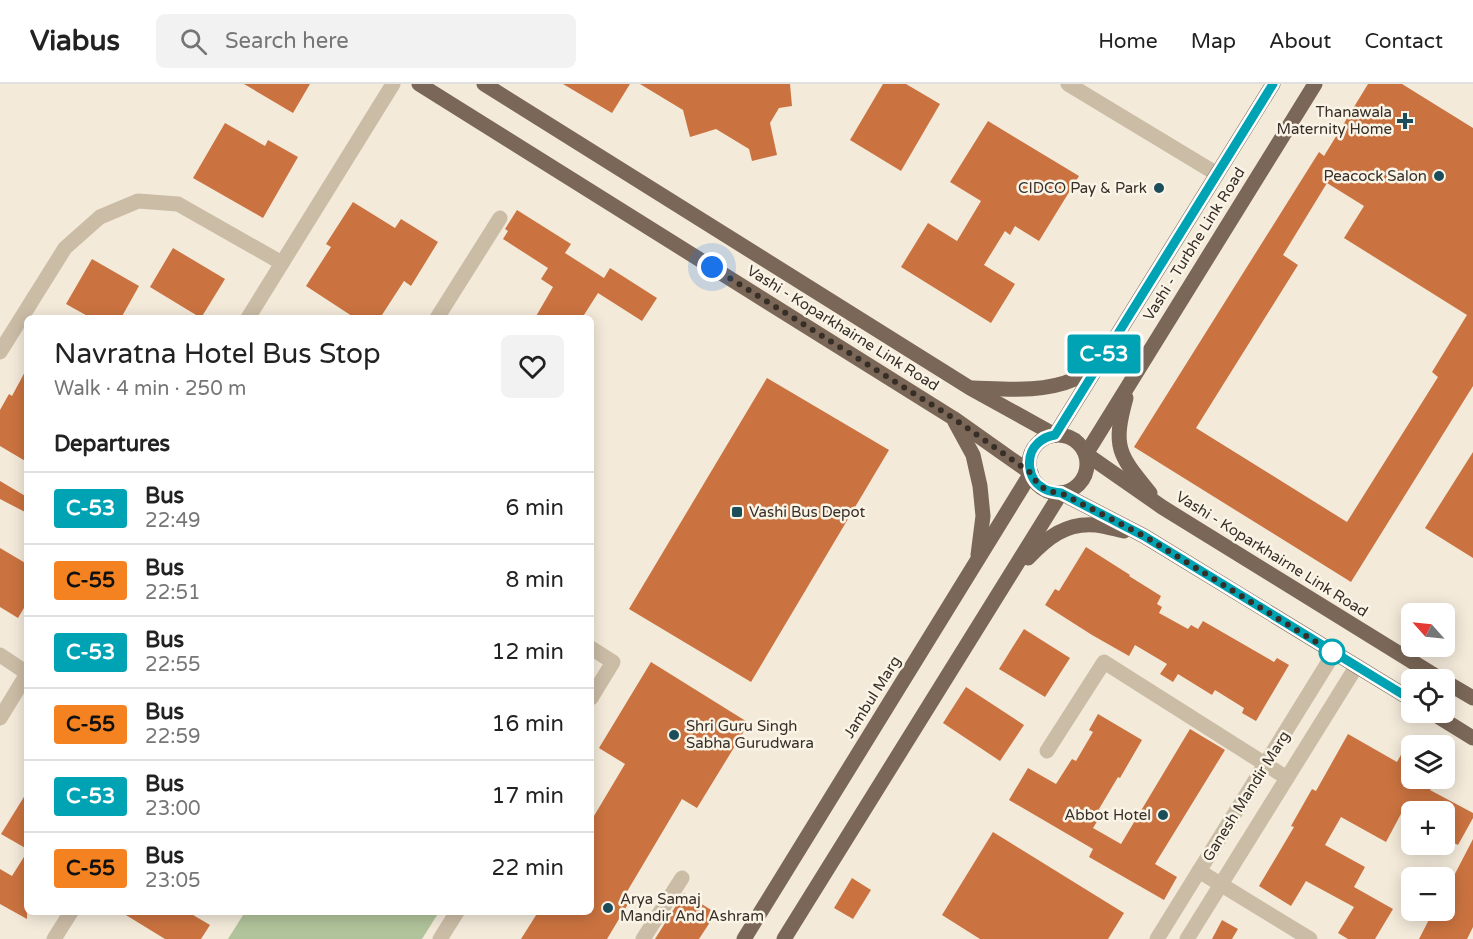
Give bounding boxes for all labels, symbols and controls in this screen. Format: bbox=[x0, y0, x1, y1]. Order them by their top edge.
search box bbox=[156, 14, 576, 68]
text: Viabus bbox=[30, 24, 120, 58]
icon: search bbox=[177, 25, 210, 58]
text: Search here bbox=[225, 28, 349, 54]
text: Home bbox=[1098, 29, 1158, 54]
text: Map bbox=[1191, 29, 1236, 54]
text: About bbox=[1269, 29, 1331, 54]
text: Contact bbox=[1364, 29, 1443, 54]
place label: Thanawala Maternity Home bbox=[1276, 103, 1392, 138]
marker: Thanawala Maternity Home bbox=[1396, 112, 1414, 130]
street label: Vashi - Turbhe Link Road bbox=[1139, 164, 1249, 324]
place label: Peacock Salon bbox=[1323, 167, 1427, 185]
marker: Peacock Salon bbox=[1432, 169, 1446, 183]
place label: CIDCO Pay & Park bbox=[1018, 179, 1147, 197]
marker: CIDCO Pay & Park bbox=[1152, 181, 1166, 195]
your location bbox=[697, 252, 727, 282]
street label: Vashi - Koparkhairne Link Road bbox=[744, 261, 942, 395]
line badge: C-53 bbox=[1062, 334, 1146, 374]
button: heart bbox=[501, 335, 564, 398]
text: Navratna Hotel Bus Stop bbox=[54, 337, 381, 371]
text: C-53 bbox=[1079, 342, 1129, 367]
text: Walk · 4 min · 250 m bbox=[54, 377, 246, 401]
text: Departures bbox=[54, 431, 170, 457]
text: Bus bbox=[145, 483, 184, 509]
street label: Vashi - Koparkhairne Link Road bbox=[1173, 487, 1371, 621]
text: 6 min bbox=[505, 495, 564, 521]
text: C-53 bbox=[66, 496, 115, 521]
place label: Vashi Bus Depot bbox=[749, 503, 866, 521]
marker: Vashi Bus Depot bbox=[730, 505, 744, 519]
text: 22:49 bbox=[145, 509, 201, 533]
text: Bus bbox=[145, 555, 184, 581]
text: 8 min bbox=[505, 567, 564, 593]
text: C-55 bbox=[66, 568, 115, 593]
text: 22:51 bbox=[145, 581, 201, 605]
north arrow bbox=[1401, 603, 1455, 657]
map controls bbox=[1401, 603, 1455, 921]
text: Bus bbox=[145, 627, 184, 653]
text: 12 min bbox=[492, 639, 564, 665]
unlabelled marker bbox=[1319, 639, 1345, 665]
text: C-53 bbox=[66, 640, 115, 665]
text: 22:55 bbox=[145, 653, 201, 677]
street label: Jambul Marg bbox=[840, 653, 904, 741]
button: locate bbox=[1401, 669, 1455, 723]
text: Bus bbox=[145, 699, 184, 725]
text: 16 min bbox=[492, 711, 564, 737]
text: C-55 bbox=[66, 712, 115, 737]
place label: Shri Guru Singh Sabha Gurudwara bbox=[686, 717, 814, 752]
text: 22:59 bbox=[145, 725, 201, 749]
street label: Ganesh Mandir Marg bbox=[1199, 727, 1293, 865]
marker: Shri Guru Singh Sabha Gurudwara bbox=[667, 728, 681, 742]
button: layers bbox=[1401, 735, 1455, 789]
text: Bus bbox=[145, 771, 184, 797]
text: 17 min bbox=[492, 783, 564, 809]
text: C-53 bbox=[66, 784, 115, 809]
text: 23:00 bbox=[145, 797, 201, 821]
button: + bbox=[1401, 801, 1455, 855]
place label: Abbot Hotel bbox=[1064, 806, 1151, 824]
marker: Abbot Hotel bbox=[1156, 808, 1170, 822]
text: Bus bbox=[145, 843, 184, 869]
text: 22 min bbox=[492, 855, 564, 881]
text: C-55 bbox=[66, 856, 115, 881]
button: − bbox=[1401, 867, 1455, 921]
text: 23:05 bbox=[145, 869, 201, 893]
place label: Arya Samaj Mandir And Ashram bbox=[620, 890, 764, 925]
marker: Arya Samaj Mandir And Ashram bbox=[601, 901, 615, 915]

